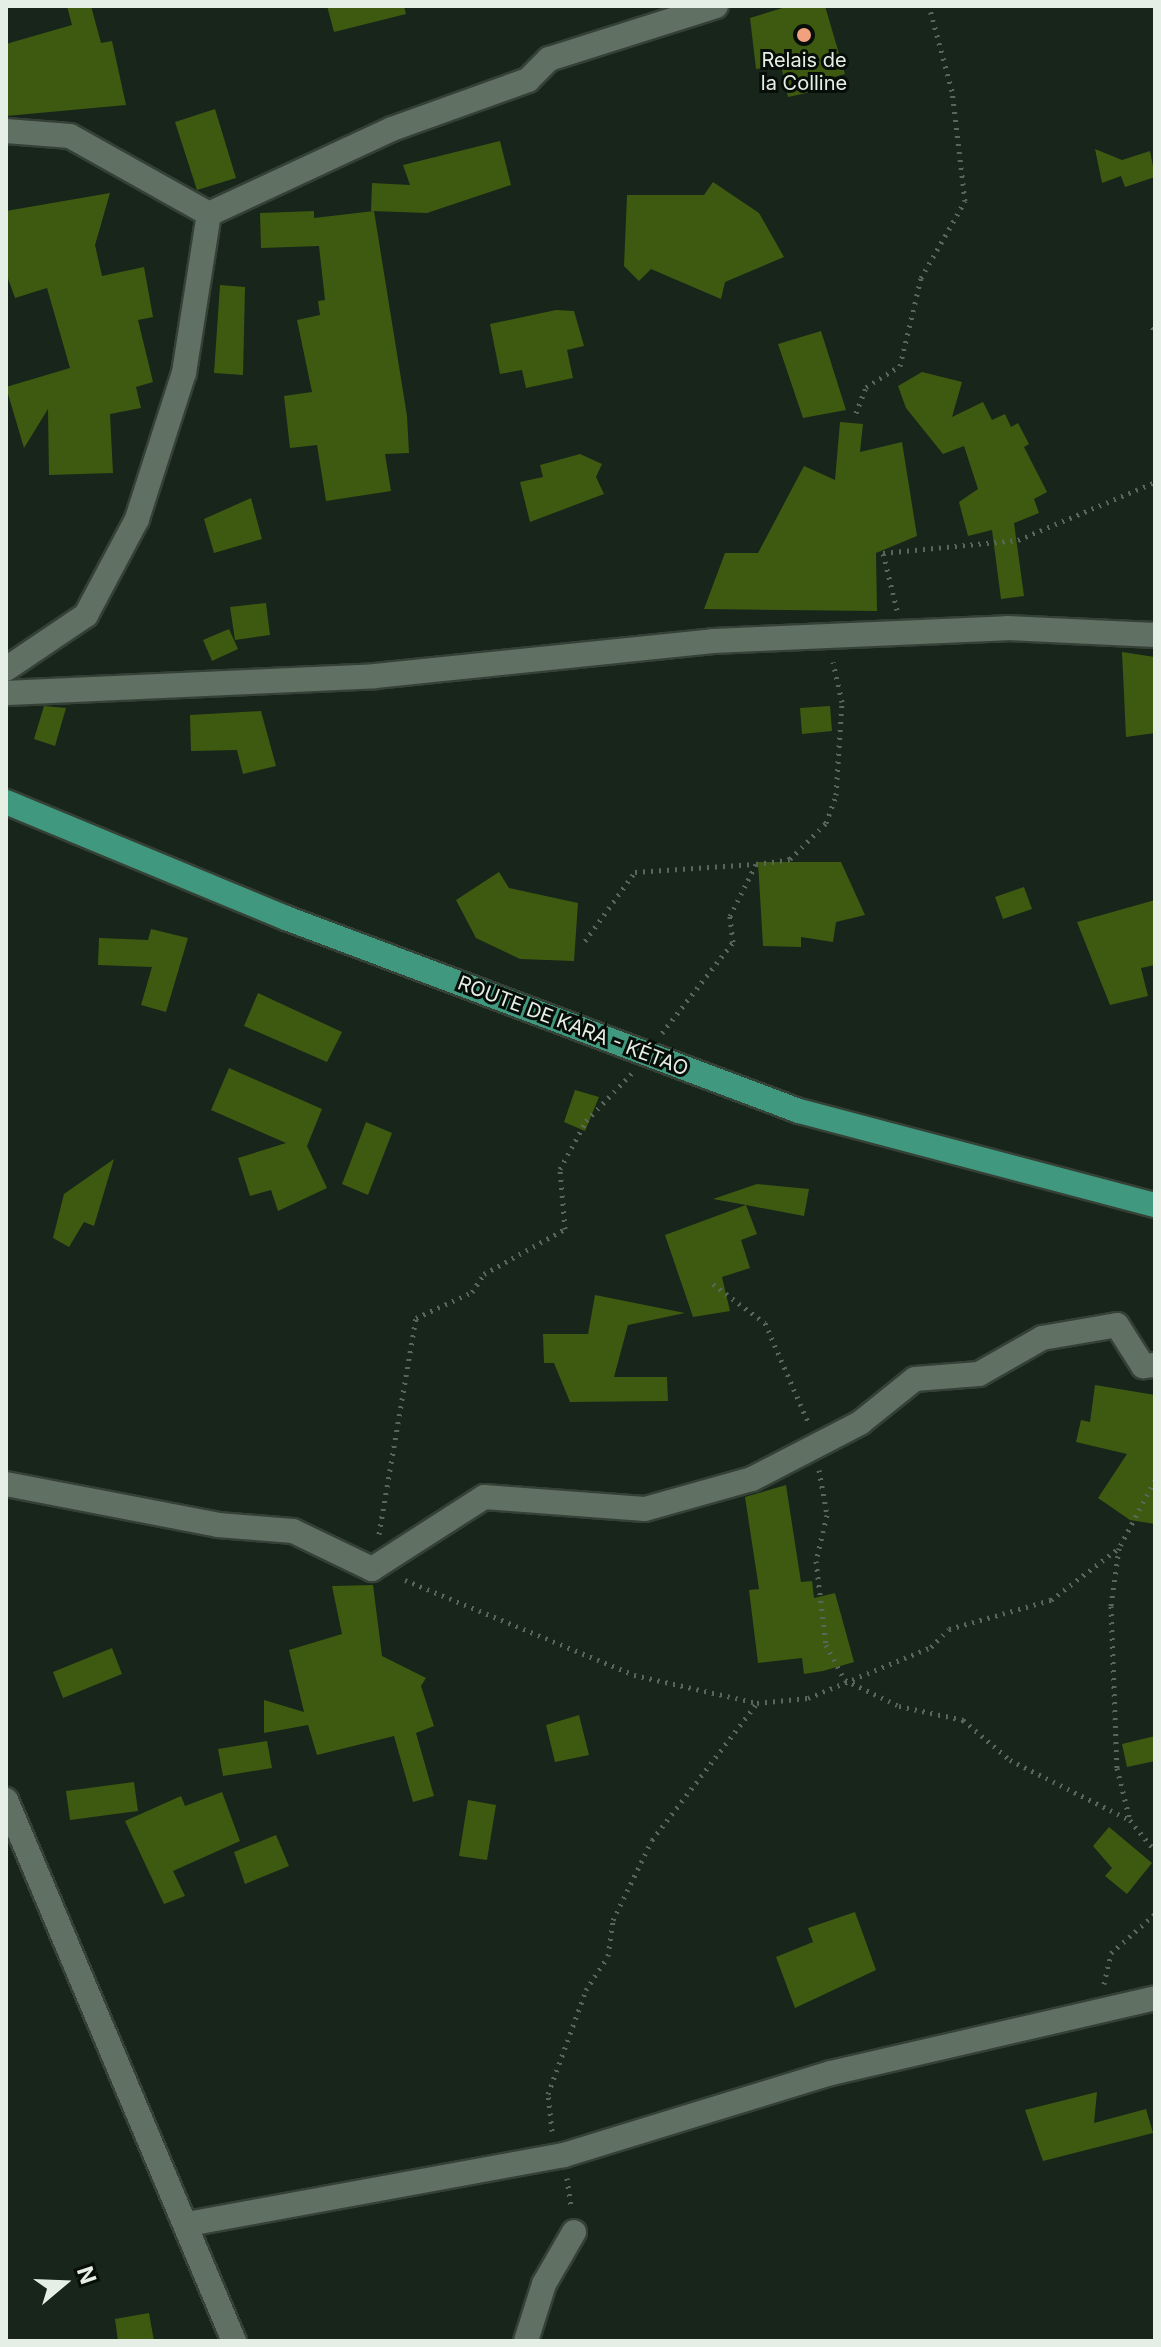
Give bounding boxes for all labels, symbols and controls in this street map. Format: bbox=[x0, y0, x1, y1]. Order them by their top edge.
marker: Relais de la Colline bbox=[795, 26, 813, 44]
place label: Relais de la Colline bbox=[761, 48, 847, 95]
street label: ROUTE DE KARA - KÉTAO bbox=[454, 971, 692, 1081]
north arrow bbox=[24, 2243, 104, 2323]
text: N bbox=[72, 2263, 102, 2287]

